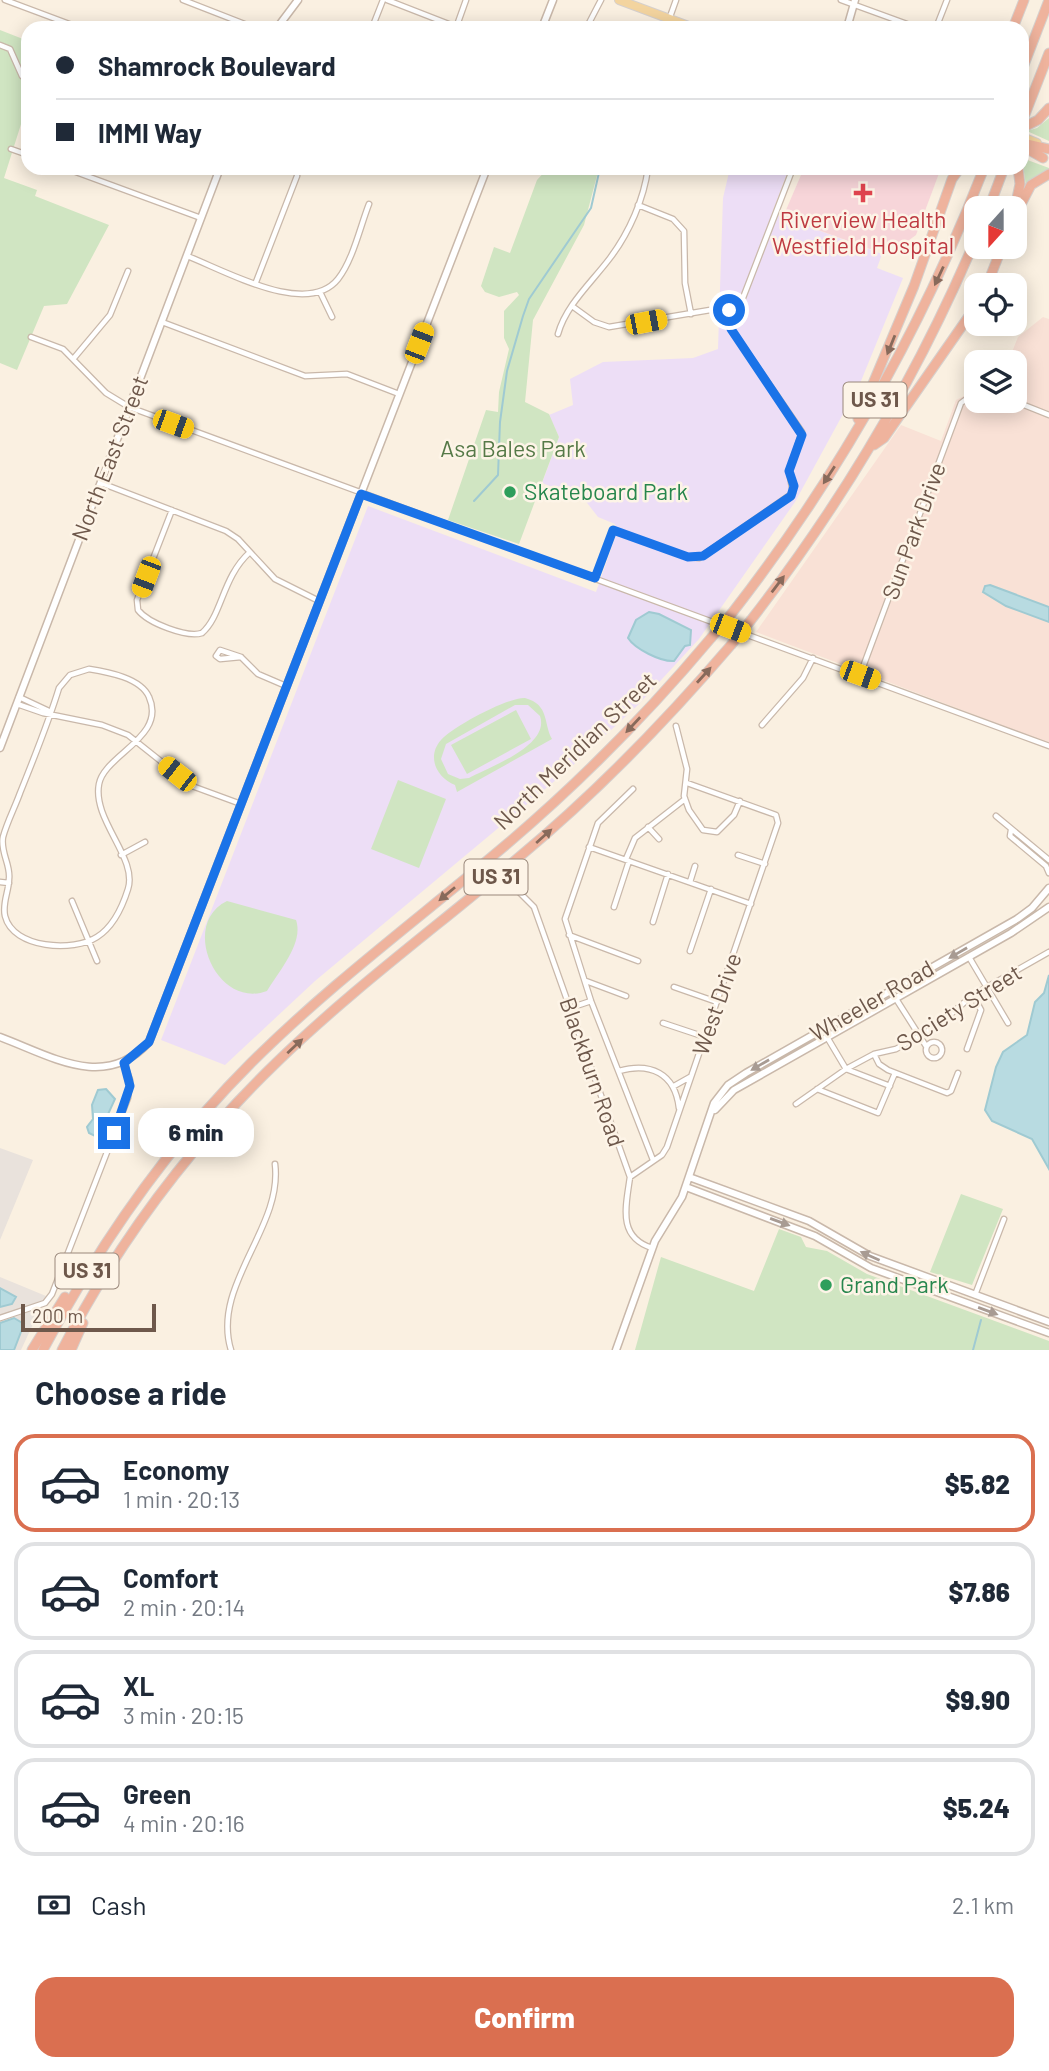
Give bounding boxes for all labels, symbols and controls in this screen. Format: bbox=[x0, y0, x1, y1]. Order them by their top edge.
text: Shamrock Boulevard bbox=[98, 50, 336, 81]
text: IMMI Way bbox=[98, 117, 202, 148]
marker: Riverview Health Westfield Hospital bbox=[853, 183, 873, 203]
north arrow bbox=[964, 196, 1027, 259]
map controls bbox=[964, 196, 1027, 413]
place label: Riverview Health Westfield Hospital bbox=[772, 205, 954, 259]
one-way arrow bbox=[933, 266, 945, 286]
button: locate bbox=[964, 273, 1027, 336]
route start bbox=[713, 294, 745, 326]
car bbox=[624, 308, 669, 336]
car bbox=[402, 320, 437, 366]
one-way arrow bbox=[885, 335, 896, 356]
button: layers bbox=[964, 350, 1027, 413]
street label: North East Street bbox=[65, 371, 153, 544]
road number: US 31 bbox=[844, 382, 906, 418]
car bbox=[150, 407, 197, 441]
park label: Asa Bales Park bbox=[440, 434, 586, 462]
street label: Sun Park Drive bbox=[875, 458, 951, 603]
one-way arrow bbox=[822, 465, 835, 485]
place label: Skateboard Park bbox=[524, 477, 688, 505]
marker: Skateboard Park bbox=[502, 484, 518, 500]
car bbox=[129, 554, 164, 600]
one-way arrow bbox=[771, 575, 786, 593]
car bbox=[707, 611, 754, 645]
car bbox=[837, 658, 884, 692]
street label: North Meridian Street bbox=[487, 666, 661, 835]
one-way arrow bbox=[696, 667, 712, 684]
one-way arrow bbox=[626, 716, 642, 733]
car bbox=[154, 753, 201, 795]
one-way arrow bbox=[535, 829, 552, 844]
road number: US 31 bbox=[464, 860, 528, 894]
one-way arrow bbox=[438, 886, 455, 901]
one-way arrow bbox=[948, 947, 967, 959]
street label: West Drive bbox=[685, 949, 747, 1059]
street label: Wheeler Road bbox=[805, 953, 938, 1047]
street label: Society Street bbox=[891, 958, 1026, 1057]
street label: Blackburn Road bbox=[554, 993, 632, 1150]
one-way arrow bbox=[286, 1038, 303, 1054]
one-way arrow bbox=[750, 1059, 769, 1071]
callout: 6 min bbox=[138, 1108, 254, 1158]
route end bbox=[98, 1117, 130, 1149]
text: 6 min bbox=[169, 1118, 223, 1146]
one-way arrow bbox=[769, 1216, 790, 1227]
one-way arrow bbox=[860, 1250, 880, 1262]
road number: US 31 bbox=[56, 1254, 119, 1288]
place label: Grand Park bbox=[840, 1270, 949, 1298]
marker: Grand Park bbox=[818, 1277, 834, 1293]
scale bar bbox=[21, 1301, 156, 1333]
text: 200 m bbox=[32, 1304, 83, 1327]
one-way arrow bbox=[978, 1306, 999, 1317]
text: Choose a ride bbox=[35, 1373, 227, 1411]
icon: car bbox=[39, 1452, 102, 1515]
text: Economy bbox=[123, 1454, 229, 1485]
text: $5.82 bbox=[945, 1468, 1010, 1499]
text: 1 min · 20:13 bbox=[123, 1485, 240, 1513]
icon: car bbox=[39, 1560, 102, 1623]
text: Comfort bbox=[123, 1562, 219, 1593]
text: $7.86 bbox=[948, 1576, 1010, 1607]
text: 2 min · 20:14 bbox=[123, 1593, 245, 1621]
icon: car bbox=[39, 1668, 102, 1731]
text: XL bbox=[123, 1670, 154, 1701]
text: $9.90 bbox=[945, 1684, 1010, 1715]
text: 3 min · 20:15 bbox=[123, 1701, 244, 1729]
icon: car bbox=[39, 1776, 102, 1839]
text: Green bbox=[123, 1778, 191, 1809]
text: $5.24 bbox=[943, 1792, 1010, 1823]
text: 4 min · 20:16 bbox=[123, 1809, 245, 1837]
icon: cash bbox=[35, 1886, 73, 1924]
text: Cash bbox=[91, 1889, 146, 1920]
text: 2.1 km bbox=[952, 1891, 1014, 1919]
button: Confirm bbox=[35, 1977, 1014, 2057]

